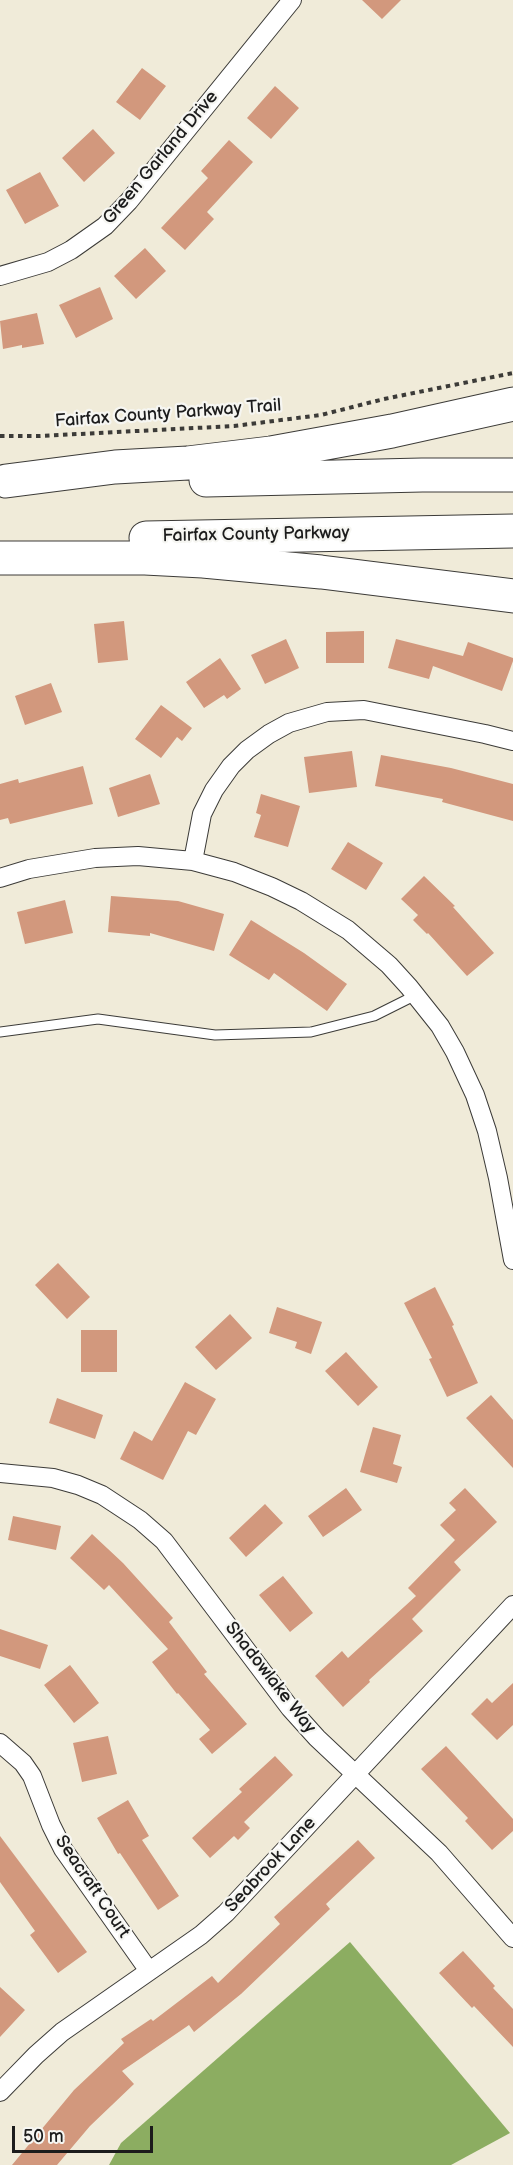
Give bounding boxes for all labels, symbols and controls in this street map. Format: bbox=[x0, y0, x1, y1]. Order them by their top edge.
street label: Green Garland Drive bbox=[99, 87, 223, 229]
street label: Fairfax County Parkway Trail bbox=[54, 395, 282, 433]
street label: Fairfax County Parkway bbox=[162, 523, 350, 547]
street label: Shadowlake Way bbox=[220, 1618, 320, 1738]
street label: Seabrook Lane bbox=[221, 1813, 321, 1917]
street label: Seacraft Court bbox=[50, 1832, 134, 1942]
scale bar bbox=[15, 2114, 156, 2152]
text: 50 m bbox=[23, 2126, 64, 2147]

